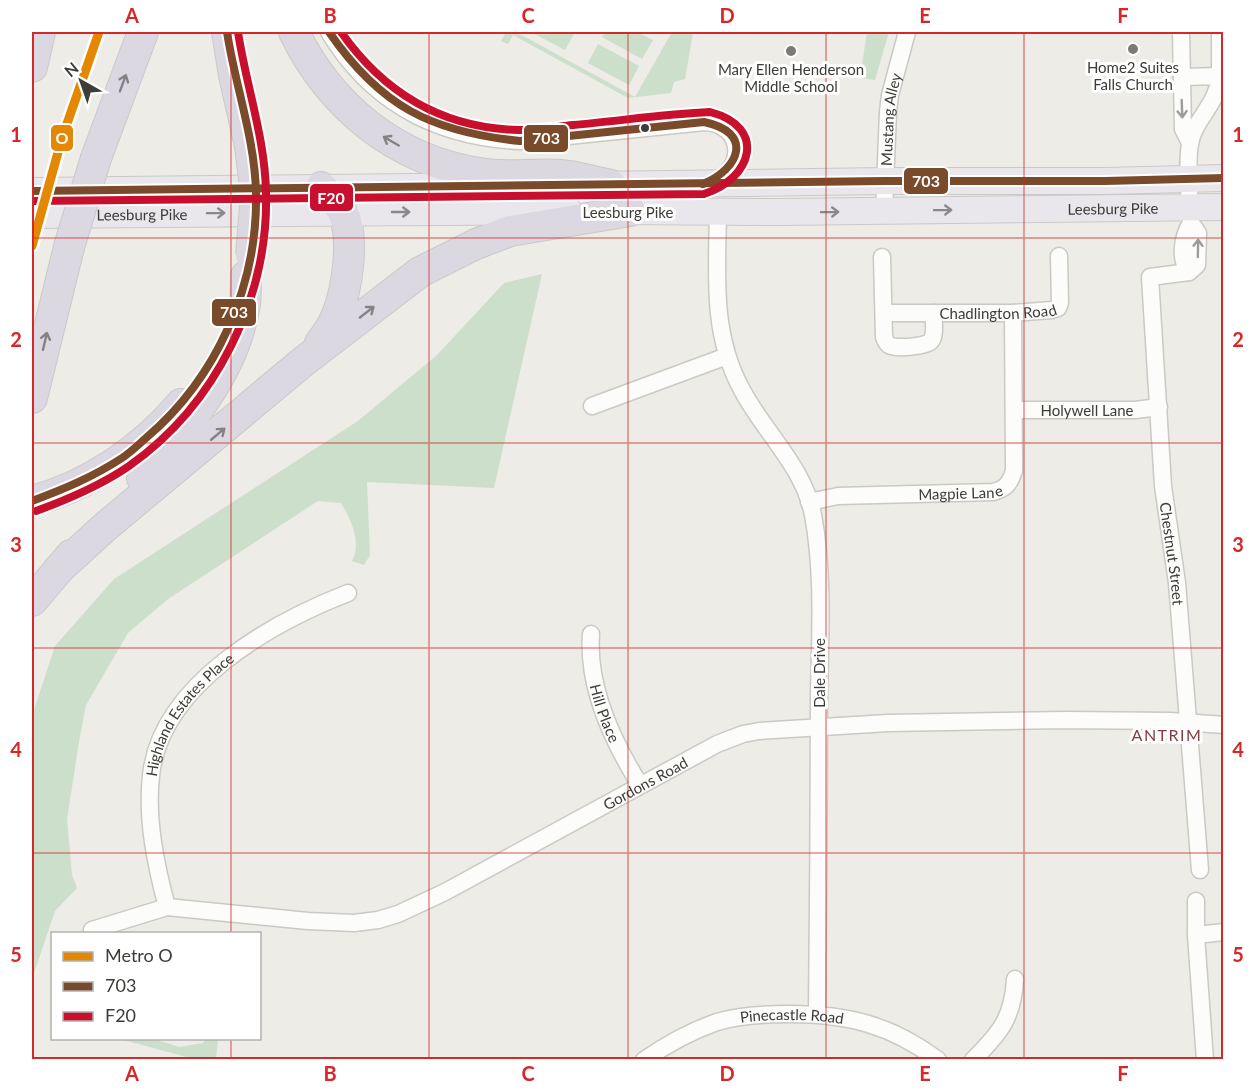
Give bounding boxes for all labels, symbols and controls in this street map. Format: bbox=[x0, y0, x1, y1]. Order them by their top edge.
text: A bbox=[124, 3, 139, 27]
text: B bbox=[323, 3, 337, 27]
text: C bbox=[521, 3, 535, 27]
text: D bbox=[719, 3, 735, 27]
text: E bbox=[919, 3, 931, 27]
text: F bbox=[1117, 3, 1129, 27]
marker: Home2 Suites Falls Church bbox=[1126, 42, 1140, 56]
marker: Mary Ellen Henderson Middle School bbox=[784, 44, 798, 58]
north arrow bbox=[51, 51, 111, 111]
text: N bbox=[60, 58, 82, 80]
place label: Home2 Suites Falls Church bbox=[1087, 58, 1179, 93]
place label: Mary Ellen Henderson Middle School bbox=[718, 60, 864, 95]
street label: Mustang Alley bbox=[877, 71, 905, 166]
one-way arrow bbox=[119, 75, 130, 93]
one-way arrow bbox=[1177, 99, 1188, 119]
text: 1 bbox=[10, 122, 22, 146]
unlabelled marker bbox=[639, 122, 651, 134]
text: 1 bbox=[1232, 122, 1244, 146]
line badge: O bbox=[50, 124, 74, 152]
line badge: 703 bbox=[523, 124, 569, 153]
text: O bbox=[56, 128, 69, 147]
text: 703 bbox=[532, 128, 560, 147]
one-way arrow bbox=[383, 135, 400, 147]
line badge: 703 bbox=[903, 167, 949, 195]
text: 703 bbox=[912, 171, 940, 190]
line badge: F20 bbox=[309, 183, 354, 212]
text: F20 bbox=[317, 188, 345, 207]
street label: Leesburg Pike bbox=[1067, 199, 1159, 218]
street label: Leesburg Pike bbox=[583, 203, 674, 221]
one-way arrow bbox=[932, 204, 952, 216]
street label: Leesburg Pike bbox=[96, 205, 188, 224]
one-way arrow bbox=[391, 206, 411, 218]
one-way arrow bbox=[820, 206, 840, 218]
one-way arrow bbox=[205, 207, 225, 219]
one-way arrow bbox=[1192, 239, 1204, 259]
line badge: 703 bbox=[211, 298, 257, 327]
street label: Chadlington Road bbox=[939, 300, 1059, 322]
text: 703 bbox=[220, 302, 248, 321]
one-way arrow bbox=[359, 306, 375, 319]
text: 2 bbox=[10, 327, 22, 351]
text: 2 bbox=[1232, 327, 1244, 351]
one-way arrow bbox=[40, 332, 52, 351]
street label: Holywell Lane bbox=[1040, 401, 1134, 419]
one-way arrow bbox=[209, 427, 225, 440]
street label: Magpie Lane bbox=[918, 481, 1005, 503]
street label: Chestnut Street bbox=[1156, 501, 1188, 606]
text: 3 bbox=[10, 532, 22, 556]
text: 3 bbox=[1232, 532, 1244, 556]
street label: Dale Drive bbox=[810, 638, 828, 708]
street label: Highland Estates Place bbox=[142, 649, 237, 778]
street label: Hill Place bbox=[587, 682, 624, 745]
district label: ANTRIM bbox=[1132, 725, 1202, 744]
text: 4 bbox=[10, 737, 22, 761]
text: 4 bbox=[1232, 737, 1244, 761]
street label: Gordons Road bbox=[600, 753, 691, 813]
legend bbox=[51, 932, 261, 1040]
text: 5 bbox=[10, 942, 22, 966]
text: 5 bbox=[1232, 942, 1244, 966]
text: Metro O bbox=[105, 944, 173, 966]
text: 703 bbox=[105, 974, 136, 996]
text: F20 bbox=[105, 1004, 136, 1026]
street label: Pinecastle Road bbox=[739, 1005, 845, 1027]
text: A bbox=[124, 1061, 139, 1085]
text: B bbox=[323, 1061, 337, 1085]
text: C bbox=[521, 1061, 535, 1085]
text: D bbox=[719, 1061, 735, 1085]
text: E bbox=[919, 1061, 931, 1085]
text: F bbox=[1117, 1061, 1129, 1085]

